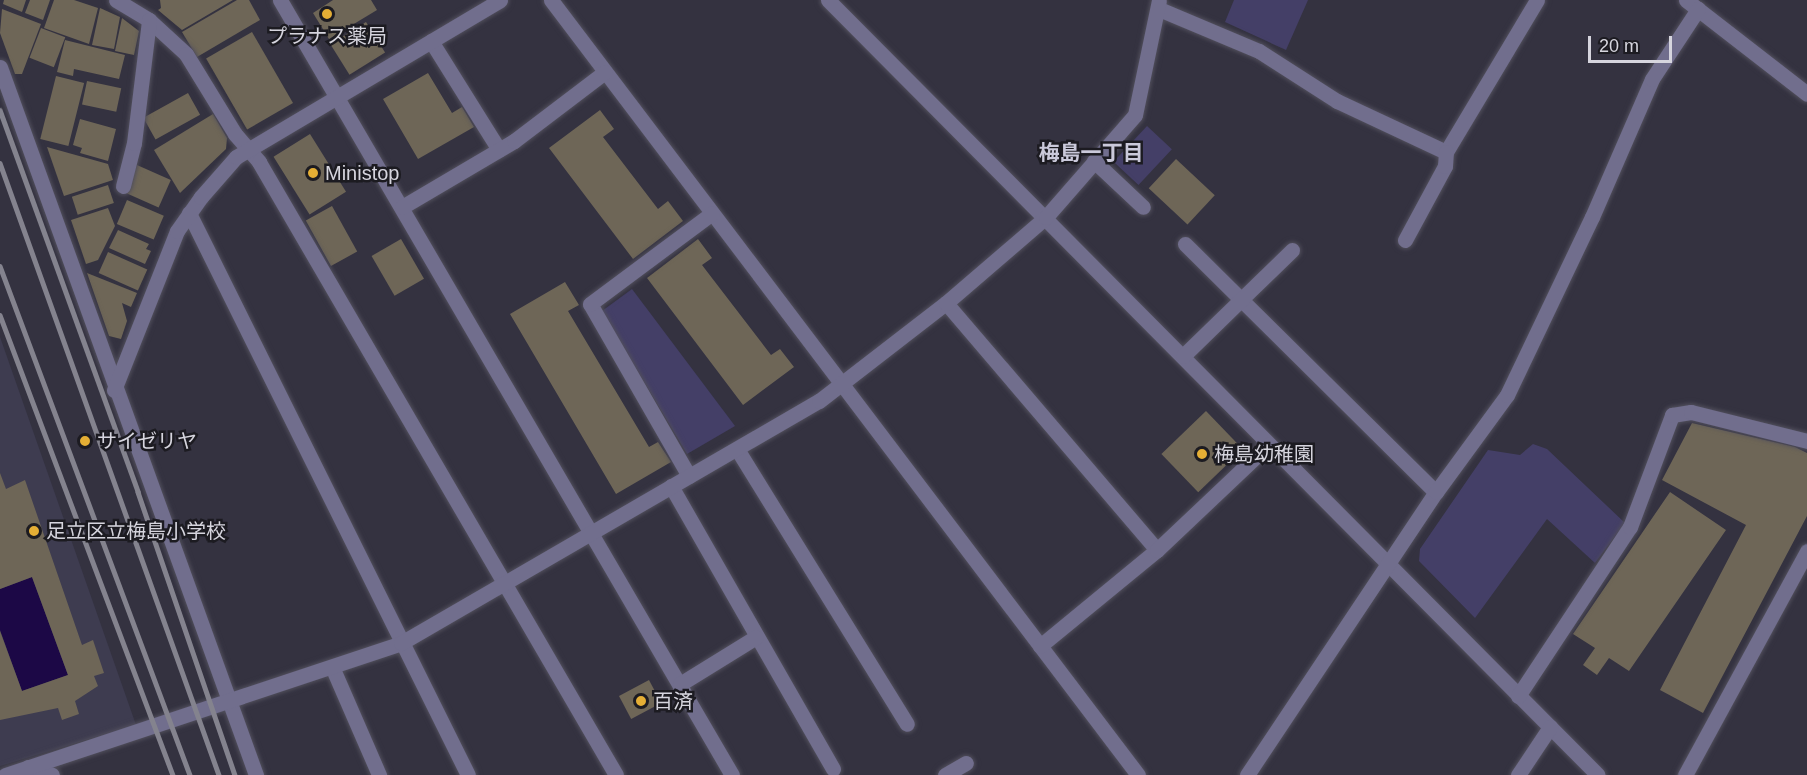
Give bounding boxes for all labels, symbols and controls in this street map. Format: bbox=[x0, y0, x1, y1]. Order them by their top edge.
marker: プラナス薬局 bbox=[320, 7, 334, 21]
place label: プラナス薬局 bbox=[267, 24, 387, 48]
scale bar bbox=[1591, 24, 1675, 62]
text: 20 m bbox=[1599, 36, 1639, 56]
district label: 梅島一丁目 bbox=[1039, 140, 1143, 166]
place label: Ministop bbox=[325, 161, 399, 185]
marker: Ministop bbox=[306, 166, 320, 180]
place label: サイゼリヤ bbox=[97, 429, 197, 453]
marker: サイゼリヤ bbox=[78, 434, 92, 448]
place label: 梅島幼稚園 bbox=[1214, 442, 1314, 466]
marker: 梅島幼稚園 bbox=[1195, 447, 1209, 461]
place label: 足立区立梅島小学校 bbox=[46, 519, 226, 543]
marker: 足立区立梅島小学校 bbox=[27, 524, 41, 538]
place label: 百済 bbox=[653, 689, 693, 713]
marker: 百済 bbox=[634, 694, 648, 708]

